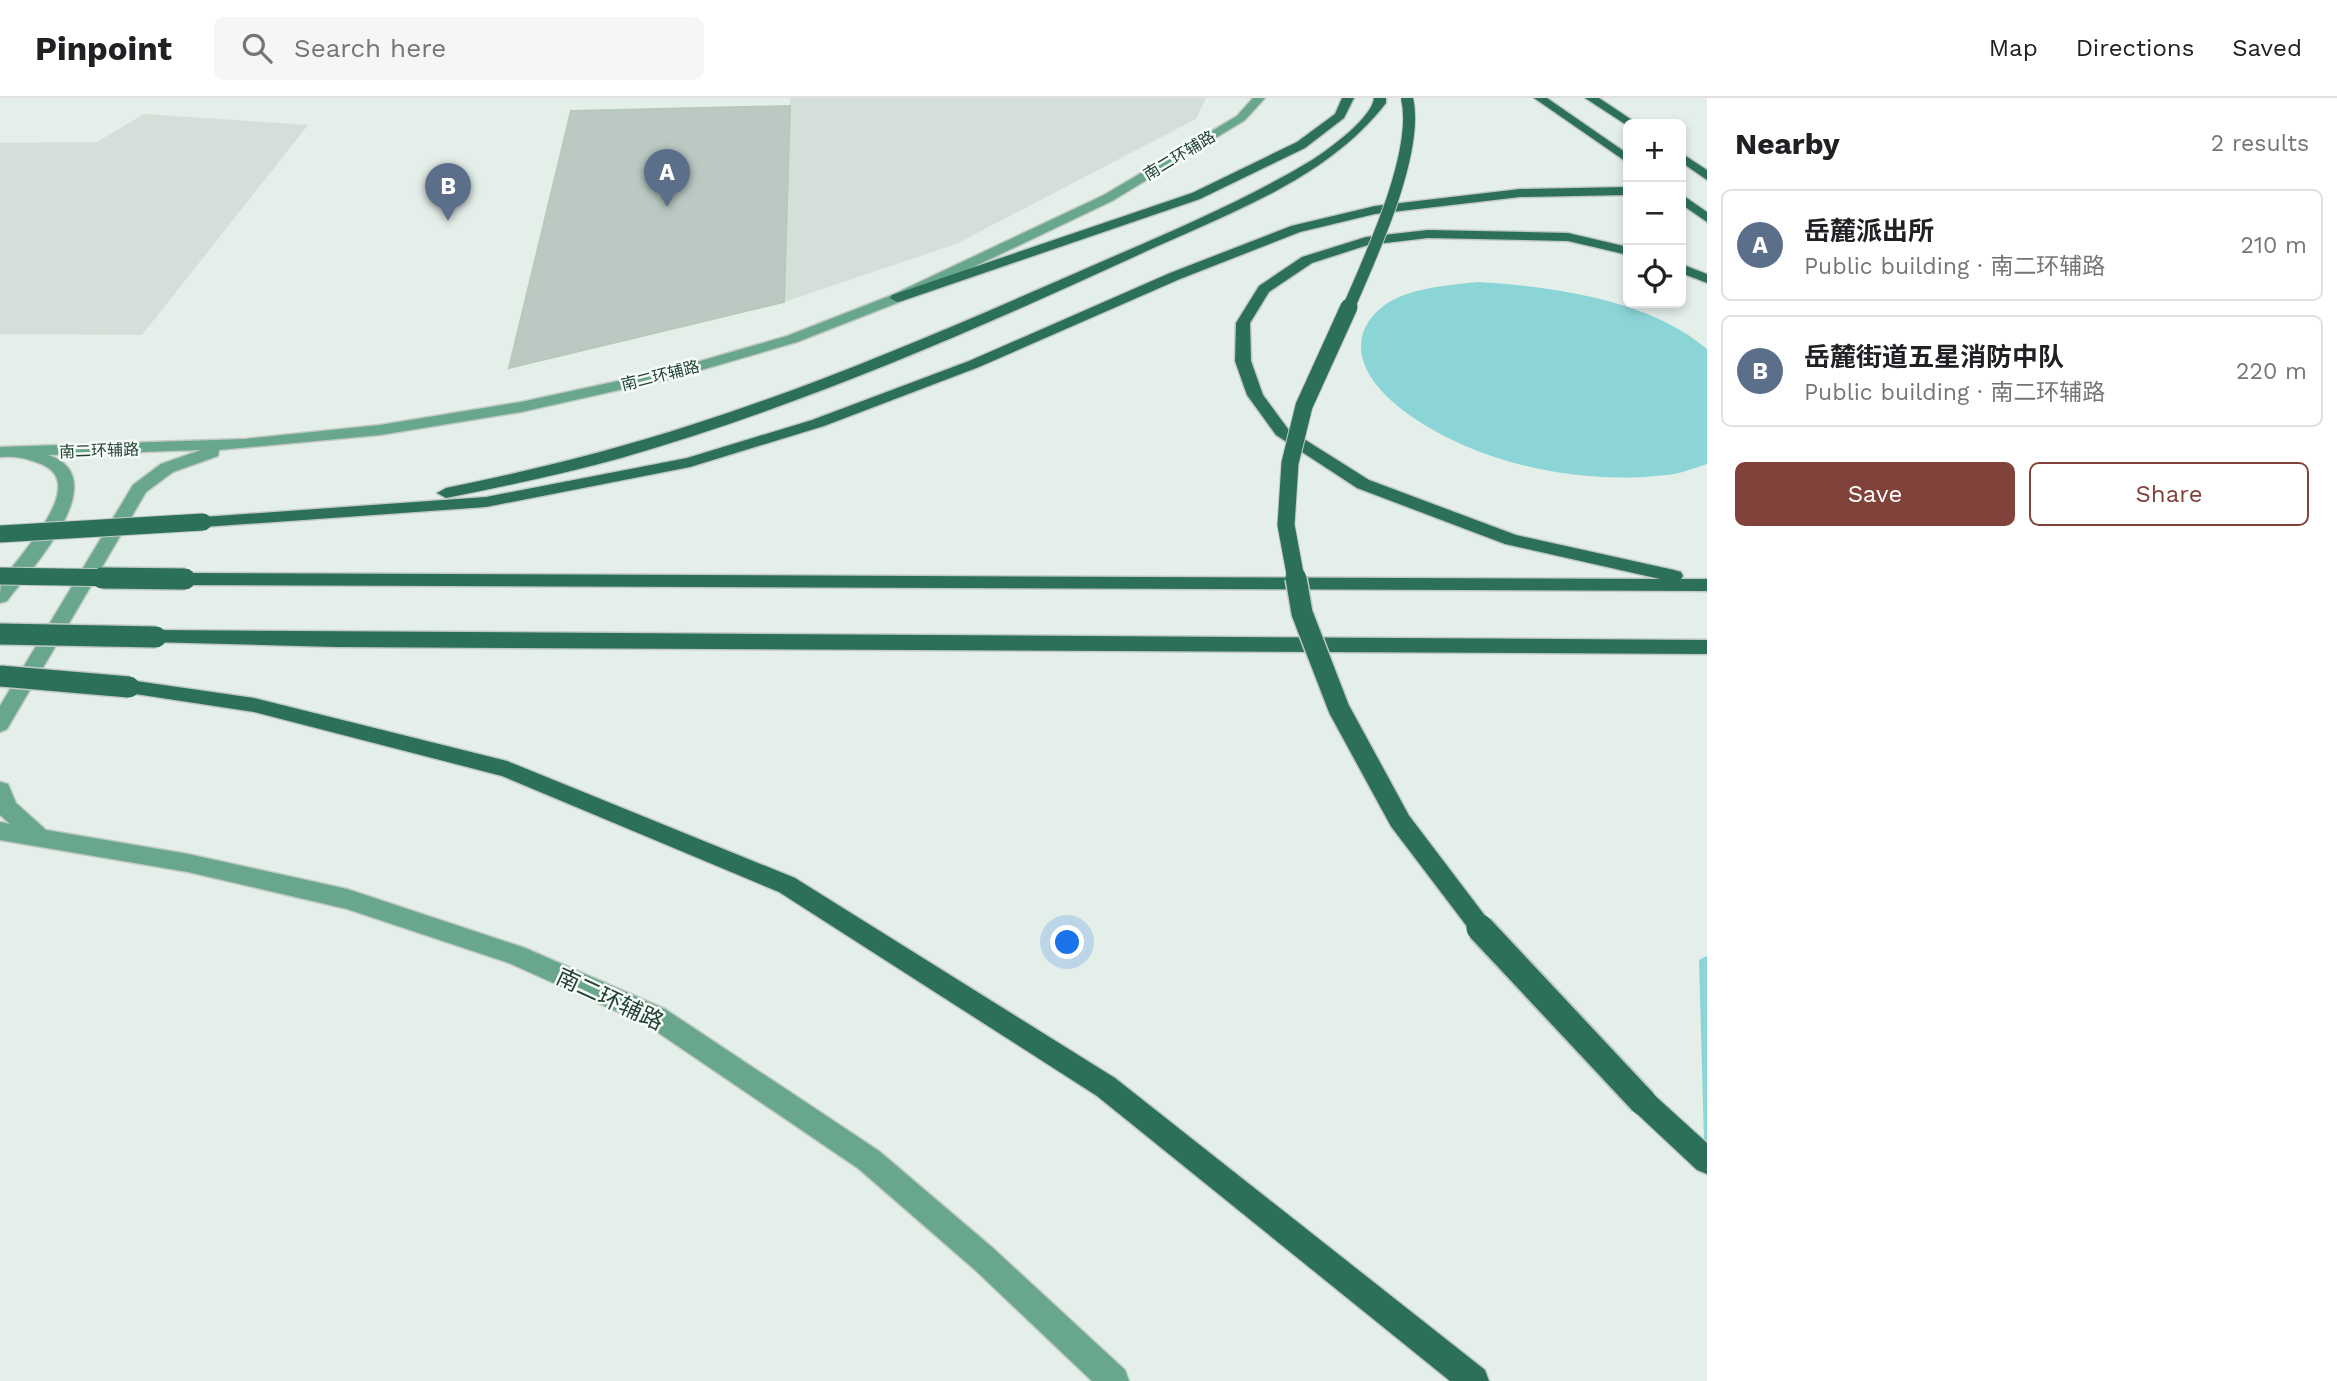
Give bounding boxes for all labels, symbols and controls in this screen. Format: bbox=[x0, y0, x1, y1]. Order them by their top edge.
search box bbox=[214, 17, 704, 80]
text: Pinpoint bbox=[35, 29, 172, 68]
icon: search bbox=[238, 29, 276, 67]
text: Search here bbox=[294, 33, 446, 63]
text: Map bbox=[1989, 34, 2038, 62]
text: Directions bbox=[2076, 34, 2194, 62]
text: Saved bbox=[2232, 34, 2302, 62]
map controls bbox=[1623, 119, 1686, 308]
button: + bbox=[1623, 119, 1686, 182]
text: Nearby bbox=[1735, 126, 1840, 161]
street label: 南二环辅路 bbox=[1140, 127, 1218, 184]
text: 2 results bbox=[2211, 130, 2309, 157]
pin: A bbox=[644, 149, 690, 207]
pin: B bbox=[425, 163, 471, 221]
button: − bbox=[1623, 182, 1686, 245]
text: 岳麓派出所 bbox=[1804, 216, 1934, 246]
text: A bbox=[1752, 232, 1768, 259]
text: 210 m bbox=[2241, 232, 2307, 259]
button: locate bbox=[1623, 245, 1686, 308]
text: Public building · 南二环辅路 bbox=[1804, 253, 2105, 280]
text: 岳麓街道五星消防中队 bbox=[1804, 342, 2064, 372]
street label: 南二环辅路 bbox=[619, 357, 701, 394]
text: B bbox=[1752, 358, 1768, 385]
text: 220 m bbox=[2236, 358, 2307, 385]
text: Public building · 南二环辅路 bbox=[1804, 379, 2105, 406]
street label: 南二环辅路 bbox=[59, 440, 139, 461]
button: Save bbox=[1735, 462, 2015, 526]
button: Share bbox=[2029, 462, 2309, 526]
your location bbox=[1050, 925, 1084, 959]
street label: 南二环辅路 bbox=[552, 963, 668, 1036]

